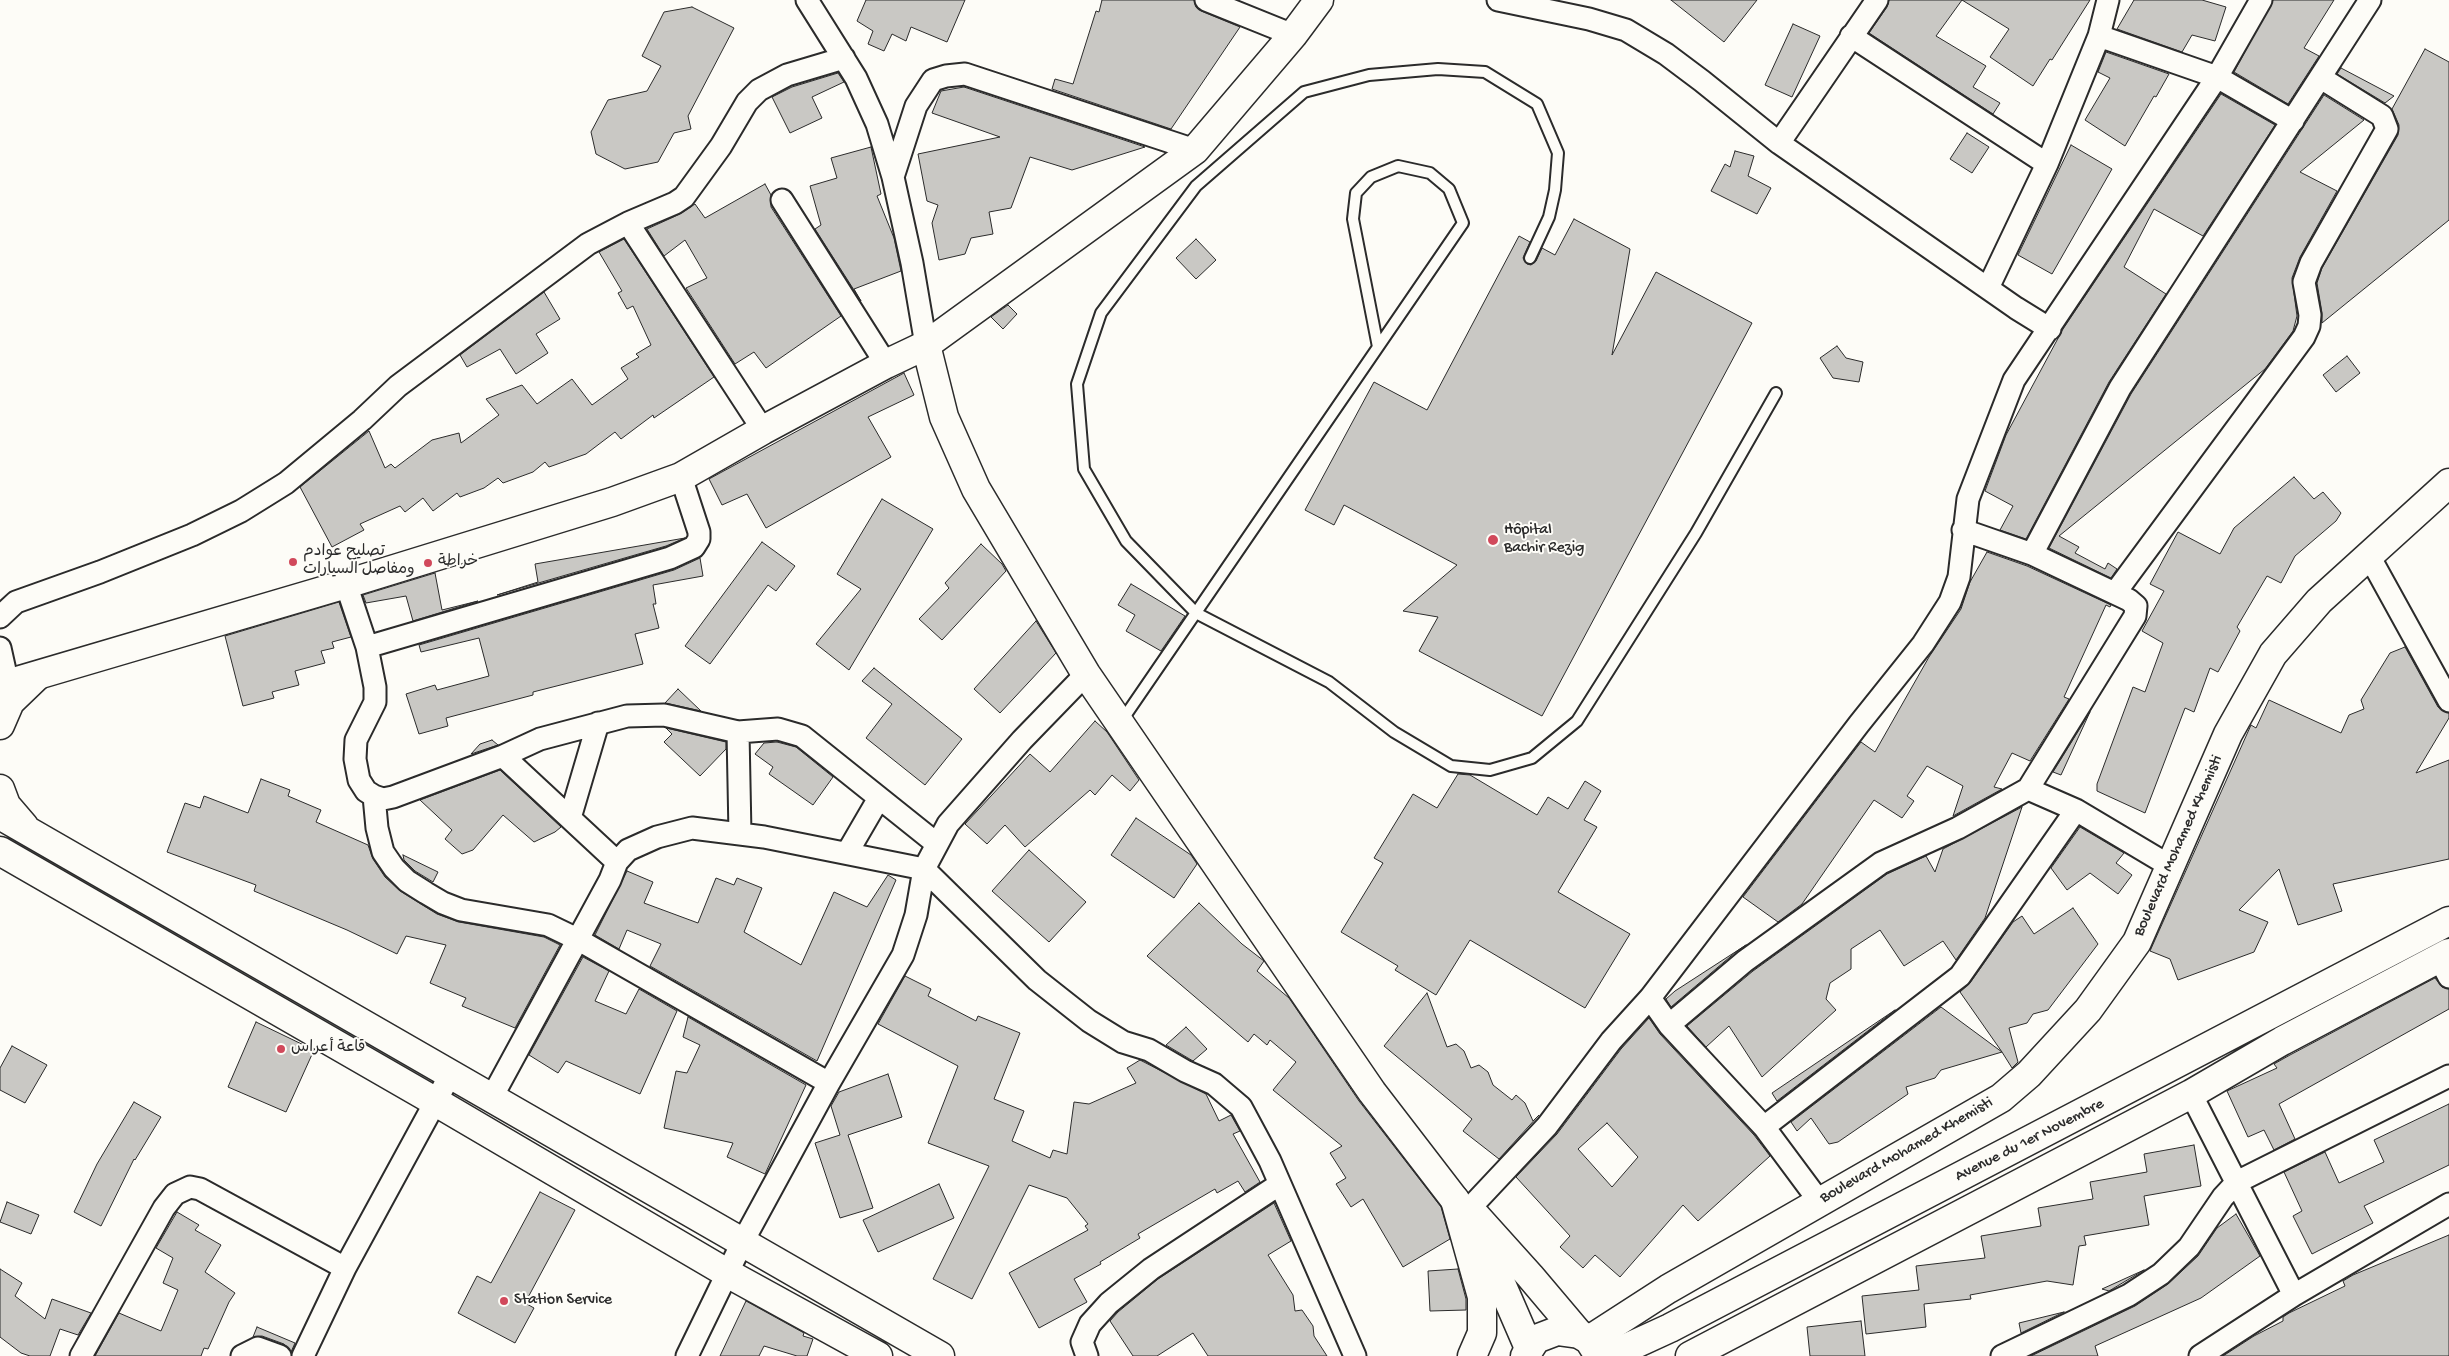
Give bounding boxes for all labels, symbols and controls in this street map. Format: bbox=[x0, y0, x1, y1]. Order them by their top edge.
place label: Hôpital Bachir Rezig bbox=[1504, 521, 1584, 559]
marker: Hôpital Bachir Rezig bbox=[1486, 533, 1500, 547]
place label: تصليح عوادم ومفاصل السيارات bbox=[303, 543, 415, 581]
place label: خراطة bbox=[438, 553, 478, 573]
marker: تصليح عوادم ومفاصل السيارات bbox=[287, 556, 299, 568]
marker: خراطة bbox=[422, 557, 434, 569]
street label: Boulevard Mohamed Khemisti bbox=[2130, 752, 2228, 940]
place label: قاعة أعراس bbox=[291, 1039, 365, 1059]
marker: قاعة أعراس bbox=[275, 1043, 287, 1055]
street label: Boulevard Mohamed Khemisti bbox=[1817, 1094, 1997, 1208]
street label: Avenue du 1er Novembre bbox=[1952, 1095, 2108, 1187]
place label: Station Service bbox=[514, 1291, 612, 1311]
marker: Station Service bbox=[498, 1295, 510, 1307]

